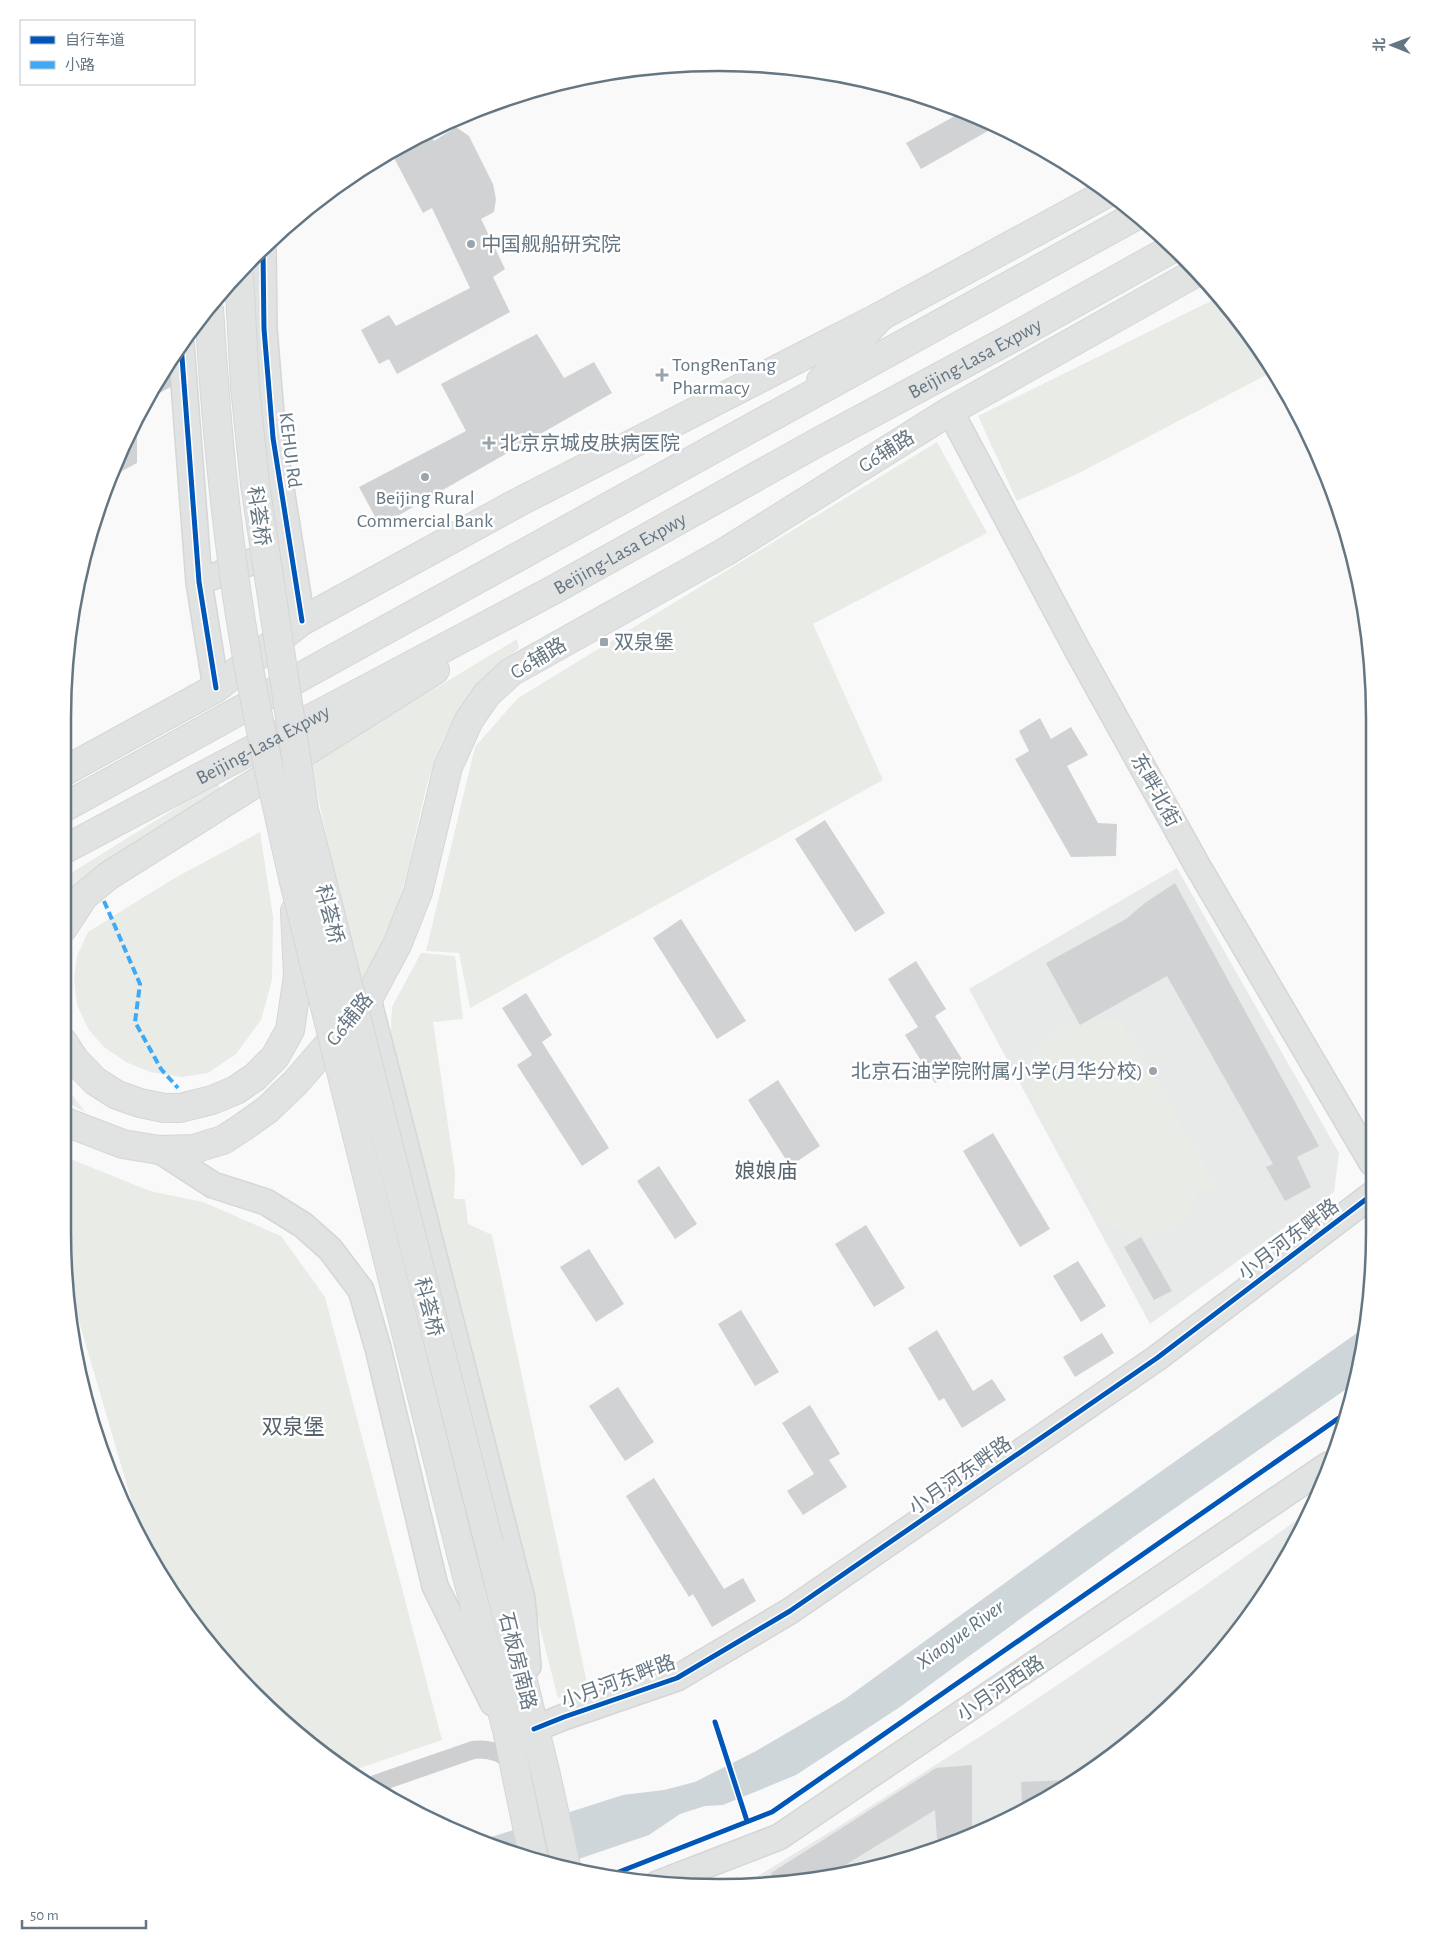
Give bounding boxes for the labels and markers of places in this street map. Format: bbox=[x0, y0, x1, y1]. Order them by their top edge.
place label: 中国舰船研究院 bbox=[481, 234, 621, 255]
marker: 中国舰船研究院 bbox=[465, 238, 477, 250]
place label: TongRenTang Pharmacy bbox=[672, 355, 776, 398]
marker: TongRenTang Pharmacy bbox=[656, 369, 668, 381]
place label: 北京京城皮肤病医院 bbox=[500, 432, 680, 454]
marker: 北京京城皮肤病医院 bbox=[482, 436, 496, 450]
marker: Beijing Rural Commercial Bank bbox=[419, 471, 431, 483]
place label: Beijing Rural Commercial Bank bbox=[357, 488, 493, 531]
place label: 双泉堡 bbox=[614, 632, 674, 653]
marker: 双泉堡 bbox=[598, 636, 610, 648]
place label: 北京石油学院附属小学(月华分校) bbox=[851, 1061, 1143, 1082]
marker: 北京石油学院附属小学(月华分校) bbox=[1147, 1065, 1159, 1077]

